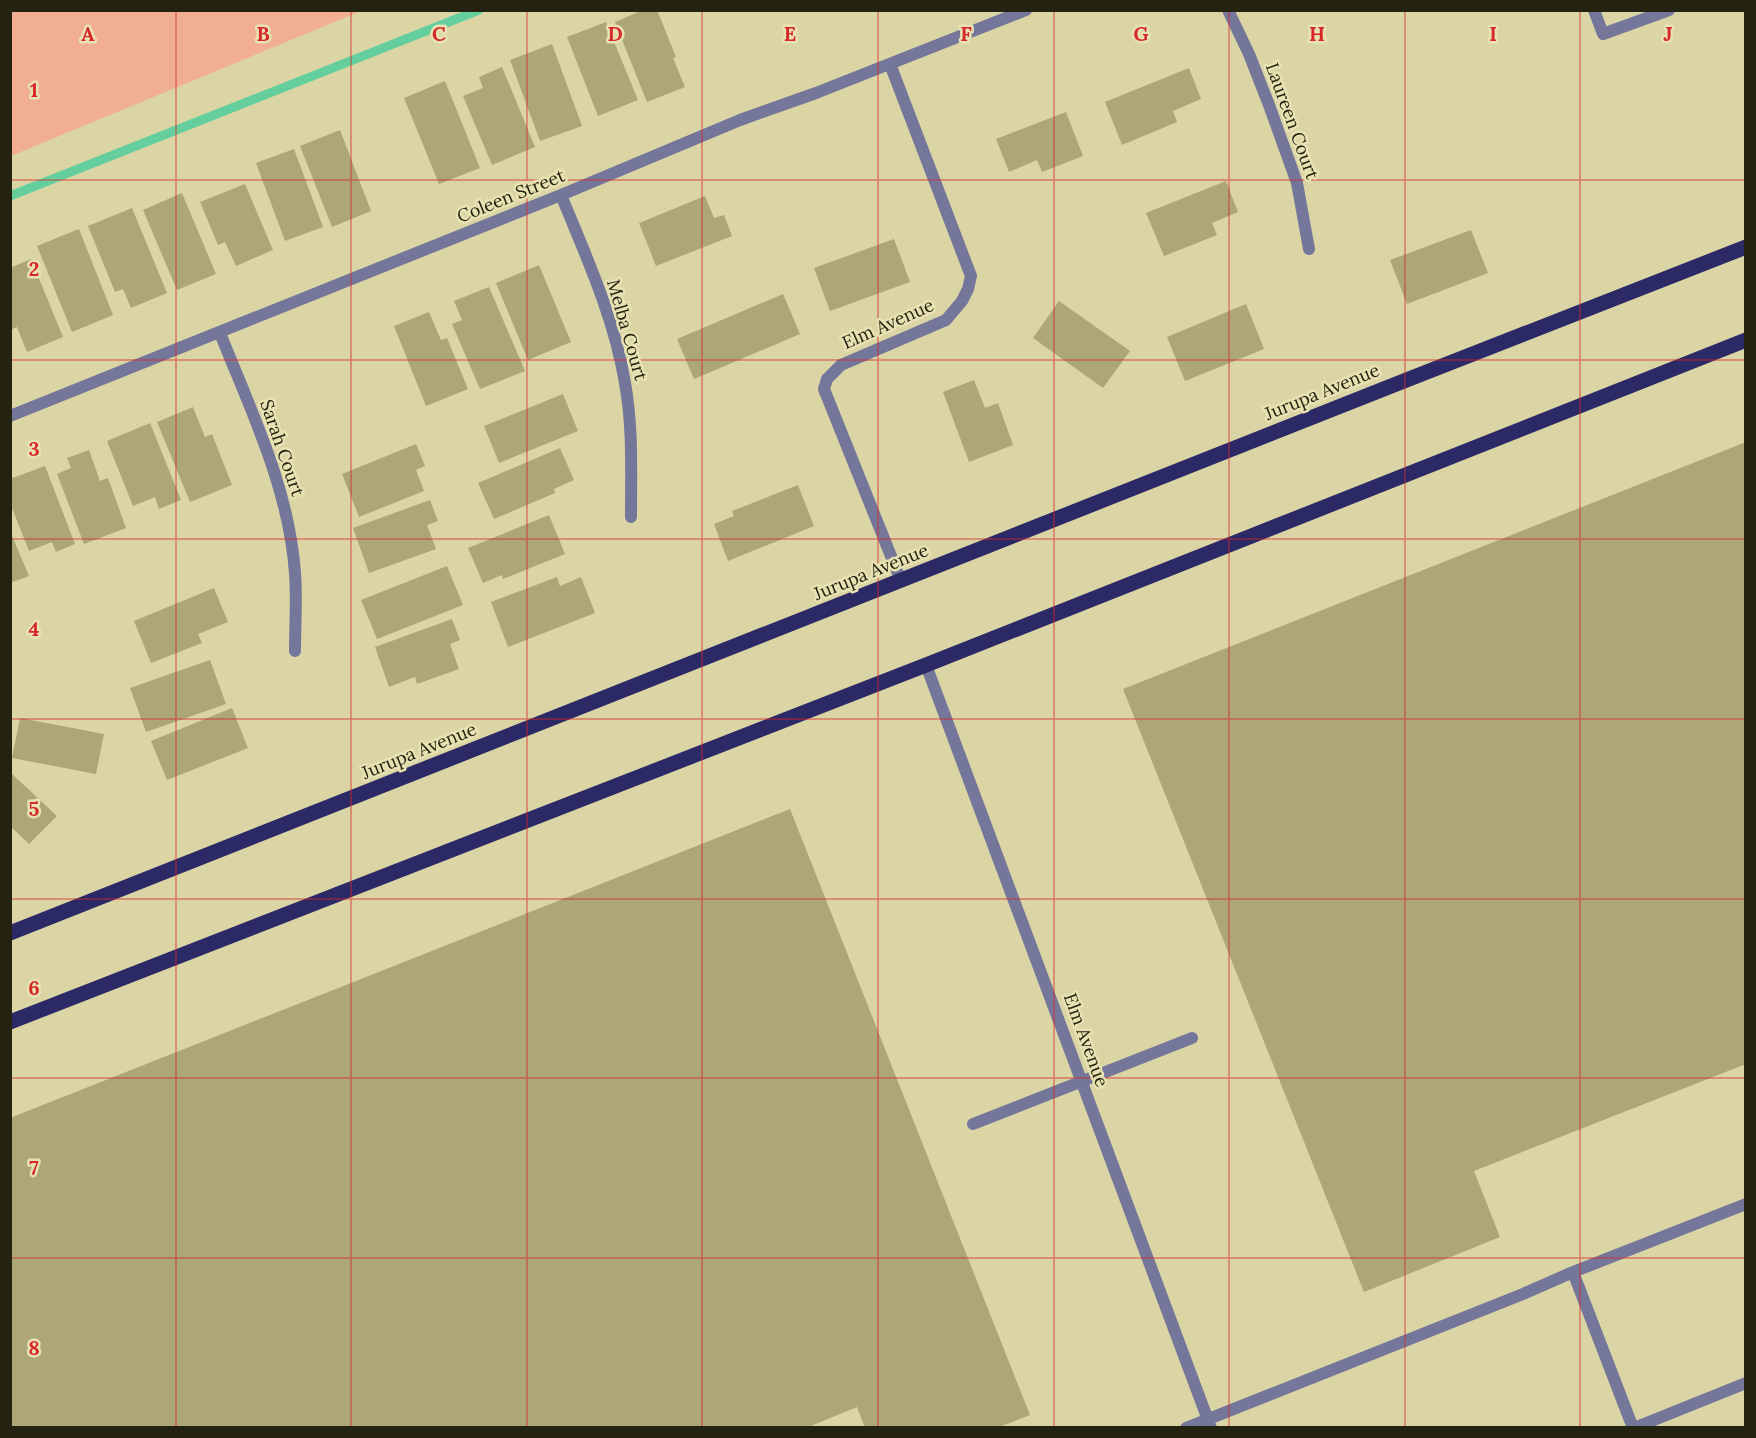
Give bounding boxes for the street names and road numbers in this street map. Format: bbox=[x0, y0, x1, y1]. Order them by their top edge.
street label: Laureen Court bbox=[1261, 59, 1324, 182]
street label: Coleen Street bbox=[454, 163, 568, 228]
street label: Melba Court bbox=[602, 277, 653, 383]
street label: Elm Avenue bbox=[838, 293, 937, 354]
street label: Jurupa Avenue bbox=[1260, 358, 1383, 425]
street label: Sarah Court bbox=[255, 396, 310, 499]
street label: Jurupa Avenue bbox=[809, 538, 932, 605]
street label: Jurupa Avenue bbox=[357, 717, 480, 784]
street label: Elm Avenue bbox=[1059, 990, 1114, 1090]

